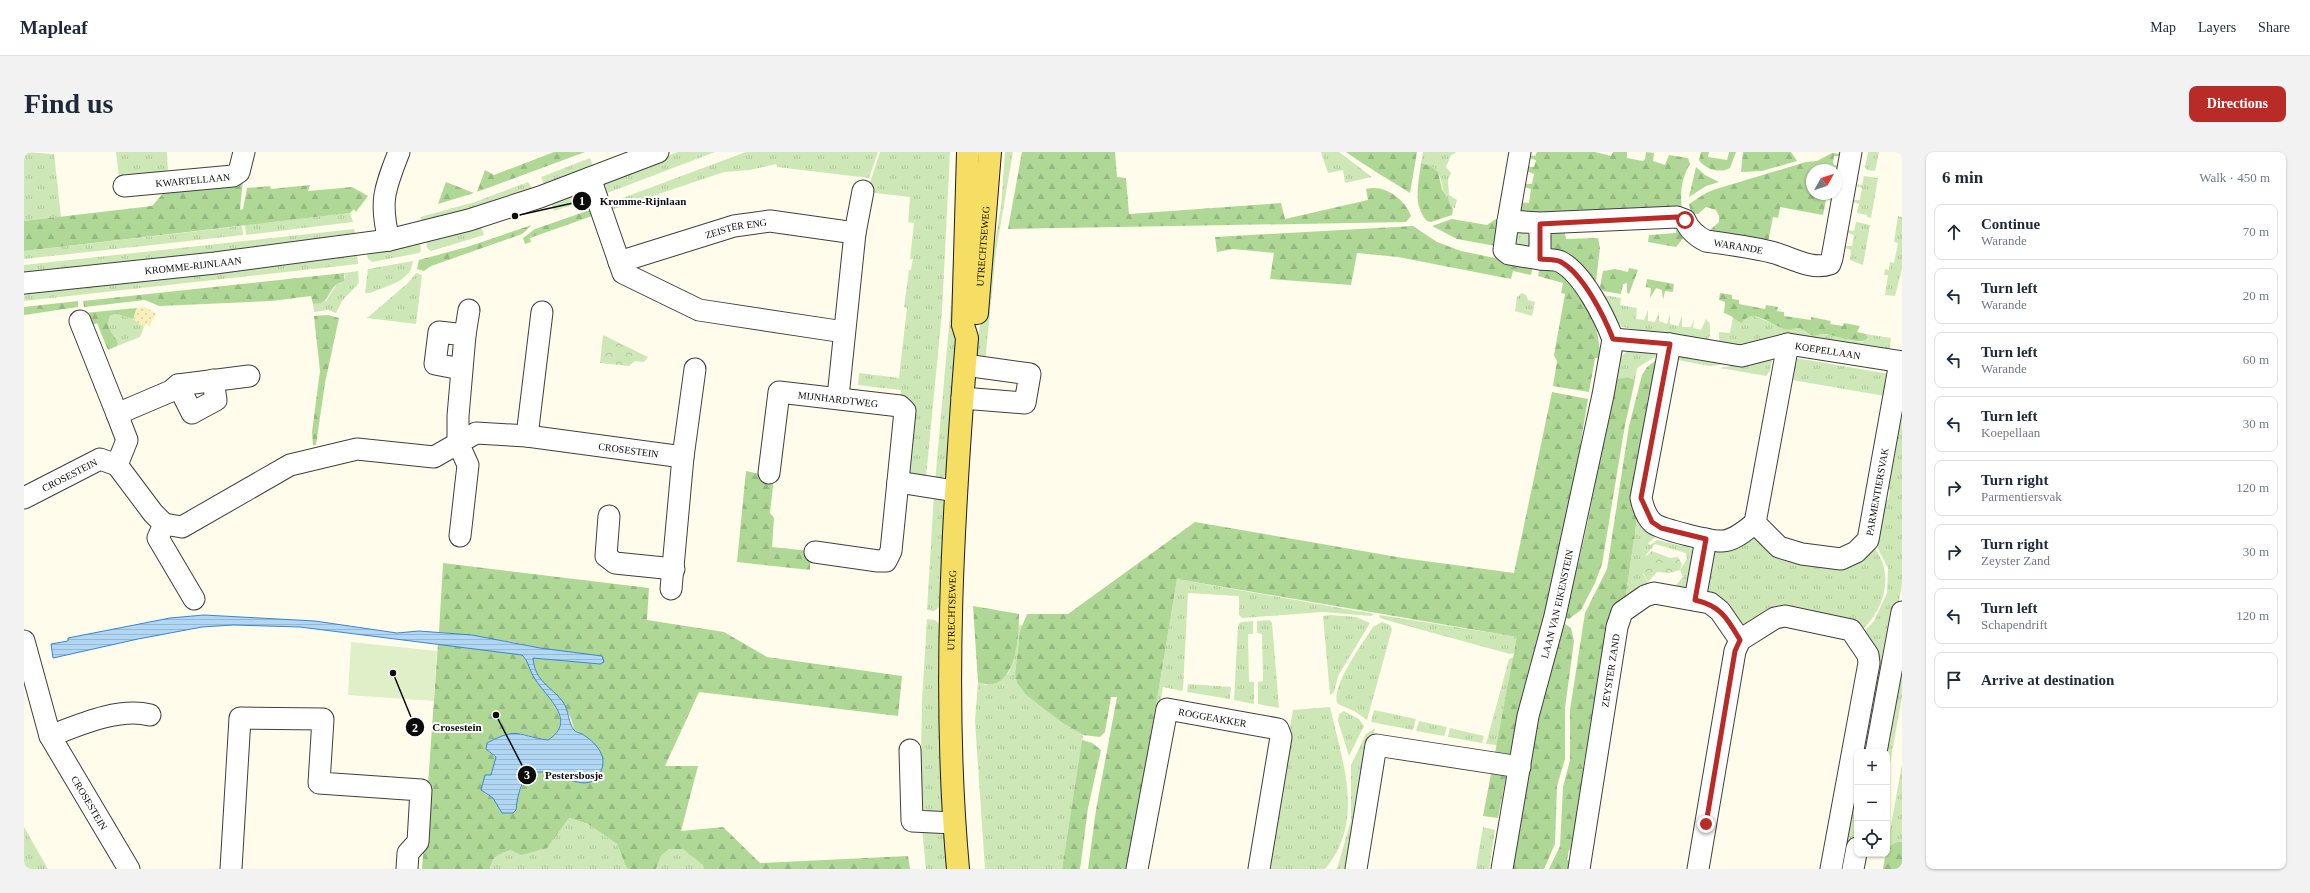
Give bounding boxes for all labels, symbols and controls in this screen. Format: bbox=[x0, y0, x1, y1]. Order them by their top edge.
text: Mapleaf bbox=[20, 17, 88, 38]
text: Map bbox=[2150, 20, 2176, 35]
text: Layers bbox=[2198, 20, 2236, 35]
text: Share bbox=[2258, 20, 2290, 35]
button: Directions bbox=[2189, 86, 2286, 122]
text: Find us bbox=[24, 88, 114, 119]
north arrow bbox=[1806, 164, 1842, 200]
text: 6 min bbox=[1942, 168, 1983, 187]
text: Walk · 450 m bbox=[2199, 170, 2270, 185]
street label: KWARTELLAAN bbox=[155, 171, 231, 189]
callout: Kromme-Rijnlaan bbox=[572, 189, 694, 212]
text: 1 bbox=[579, 194, 585, 208]
text: Kromme-Rijnlaan bbox=[600, 195, 686, 207]
street label: UTRECHTSEWEG bbox=[974, 206, 991, 287]
route start bbox=[1676, 211, 1694, 229]
street label: ZEISTER ENG bbox=[704, 216, 767, 240]
text: Continue bbox=[1981, 216, 2040, 232]
icon: ahead bbox=[1943, 221, 1965, 243]
text: 70 m bbox=[2243, 224, 2269, 239]
text: Warande bbox=[1981, 233, 2027, 248]
street label: WARANDE bbox=[1713, 237, 1764, 256]
street label: KROMME-RIJNLAAN bbox=[144, 254, 242, 276]
text: Turn left bbox=[1981, 280, 2038, 296]
icon: left bbox=[1943, 285, 1965, 307]
text: 20 m bbox=[2243, 288, 2269, 303]
text: Warande bbox=[1981, 297, 2027, 312]
street label: KOEPELLAAN bbox=[1794, 340, 1861, 361]
text: Turn left bbox=[1981, 344, 2038, 360]
icon: left bbox=[1943, 349, 1965, 371]
text: 60 m bbox=[2243, 352, 2269, 367]
text: Warande bbox=[1981, 361, 2027, 376]
street label: MIJNHARDTWEG bbox=[797, 389, 879, 409]
text: Turn left bbox=[1981, 408, 2038, 424]
icon: left bbox=[1943, 413, 1965, 435]
text: 30 m bbox=[2243, 416, 2269, 431]
text: Koepellaan bbox=[1981, 425, 2040, 440]
street label: CROSESTEIN bbox=[598, 440, 659, 459]
street label: PARMENTIERSVAK bbox=[1863, 446, 1890, 536]
street label: CROSESTEIN bbox=[40, 456, 99, 493]
text: Turn right bbox=[1981, 472, 2048, 488]
icon: right bbox=[1943, 477, 1965, 499]
text: 120 m bbox=[2236, 480, 2269, 495]
text: Parmentiersvak bbox=[1981, 489, 2062, 504]
text: Turn right bbox=[1981, 536, 2048, 552]
icon: right bbox=[1943, 541, 1965, 563]
text: 30 m bbox=[2243, 544, 2269, 559]
street label: LAAN VAN EIKENSTEIN bbox=[1538, 548, 1575, 659]
text: Zeyster Zand bbox=[1981, 553, 2050, 568]
street label: UTRECHTSEWEG bbox=[945, 570, 958, 651]
text: Turn left bbox=[1981, 600, 2038, 616]
icon: left bbox=[1943, 605, 1965, 627]
text: 120 m bbox=[2236, 608, 2269, 623]
text: Schapendrift bbox=[1981, 617, 2047, 632]
street label: ZEYSTER ZAND bbox=[1599, 633, 1621, 708]
icon: arrive bbox=[1943, 669, 1965, 691]
text: Arrive at destination bbox=[1981, 672, 2114, 688]
street label: ROGGEAKKER bbox=[1178, 706, 1248, 729]
callout: Crosestein bbox=[405, 716, 490, 739]
text: 2 bbox=[412, 721, 418, 735]
text: Crosestein bbox=[432, 721, 482, 733]
map controls bbox=[1854, 749, 1890, 857]
button: + bbox=[1854, 749, 1890, 785]
callout: Pestersbosje bbox=[517, 763, 612, 786]
text: 3 bbox=[524, 768, 530, 782]
text: Pestersbosje bbox=[545, 769, 603, 781]
street label: CROSESTEIN bbox=[69, 774, 110, 832]
button: − bbox=[1854, 785, 1890, 821]
route end bbox=[1697, 815, 1715, 833]
button: locate bbox=[1854, 821, 1890, 857]

